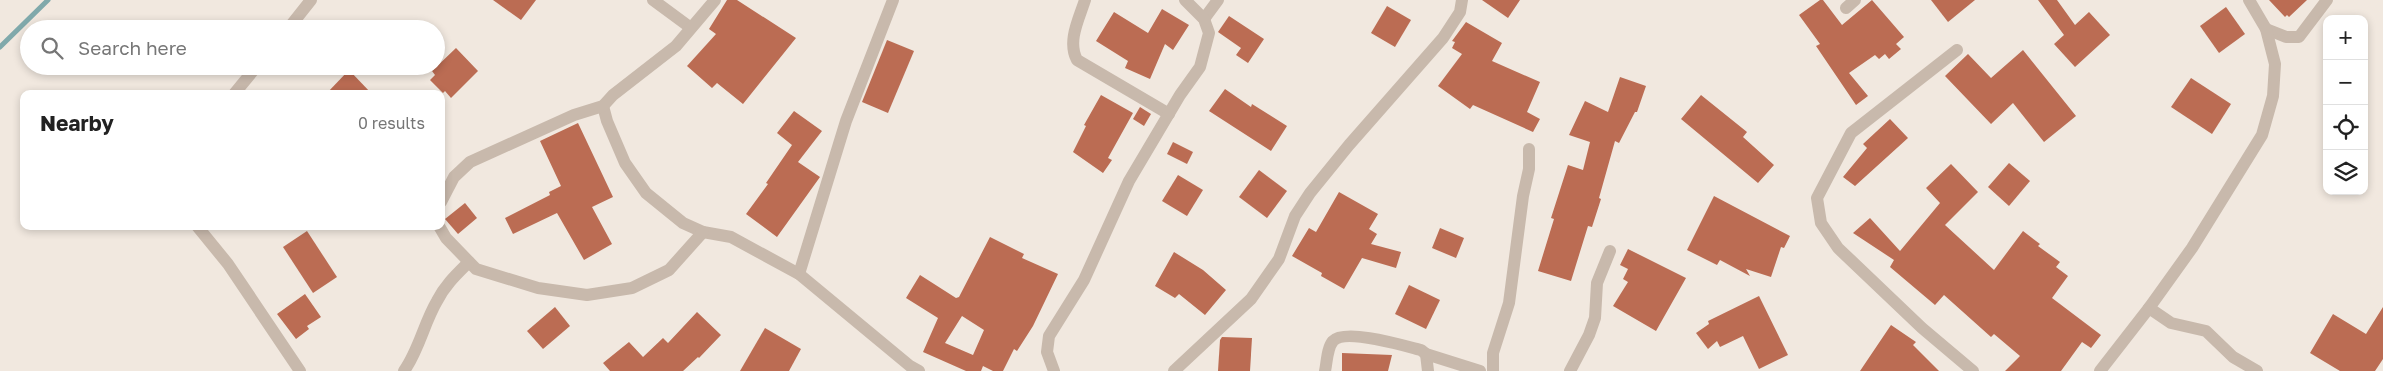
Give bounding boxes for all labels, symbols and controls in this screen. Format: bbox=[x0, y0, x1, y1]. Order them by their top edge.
map controls bbox=[2323, 15, 2368, 195]
button: + bbox=[2323, 15, 2368, 60]
search box bbox=[20, 20, 445, 75]
icon: search bbox=[38, 34, 66, 62]
text: Search here bbox=[78, 36, 187, 59]
button: − bbox=[2323, 60, 2368, 105]
button: locate bbox=[2323, 105, 2368, 150]
text: Nearby bbox=[40, 110, 114, 136]
text: 0 results bbox=[358, 113, 425, 133]
button: layers bbox=[2323, 150, 2368, 195]

